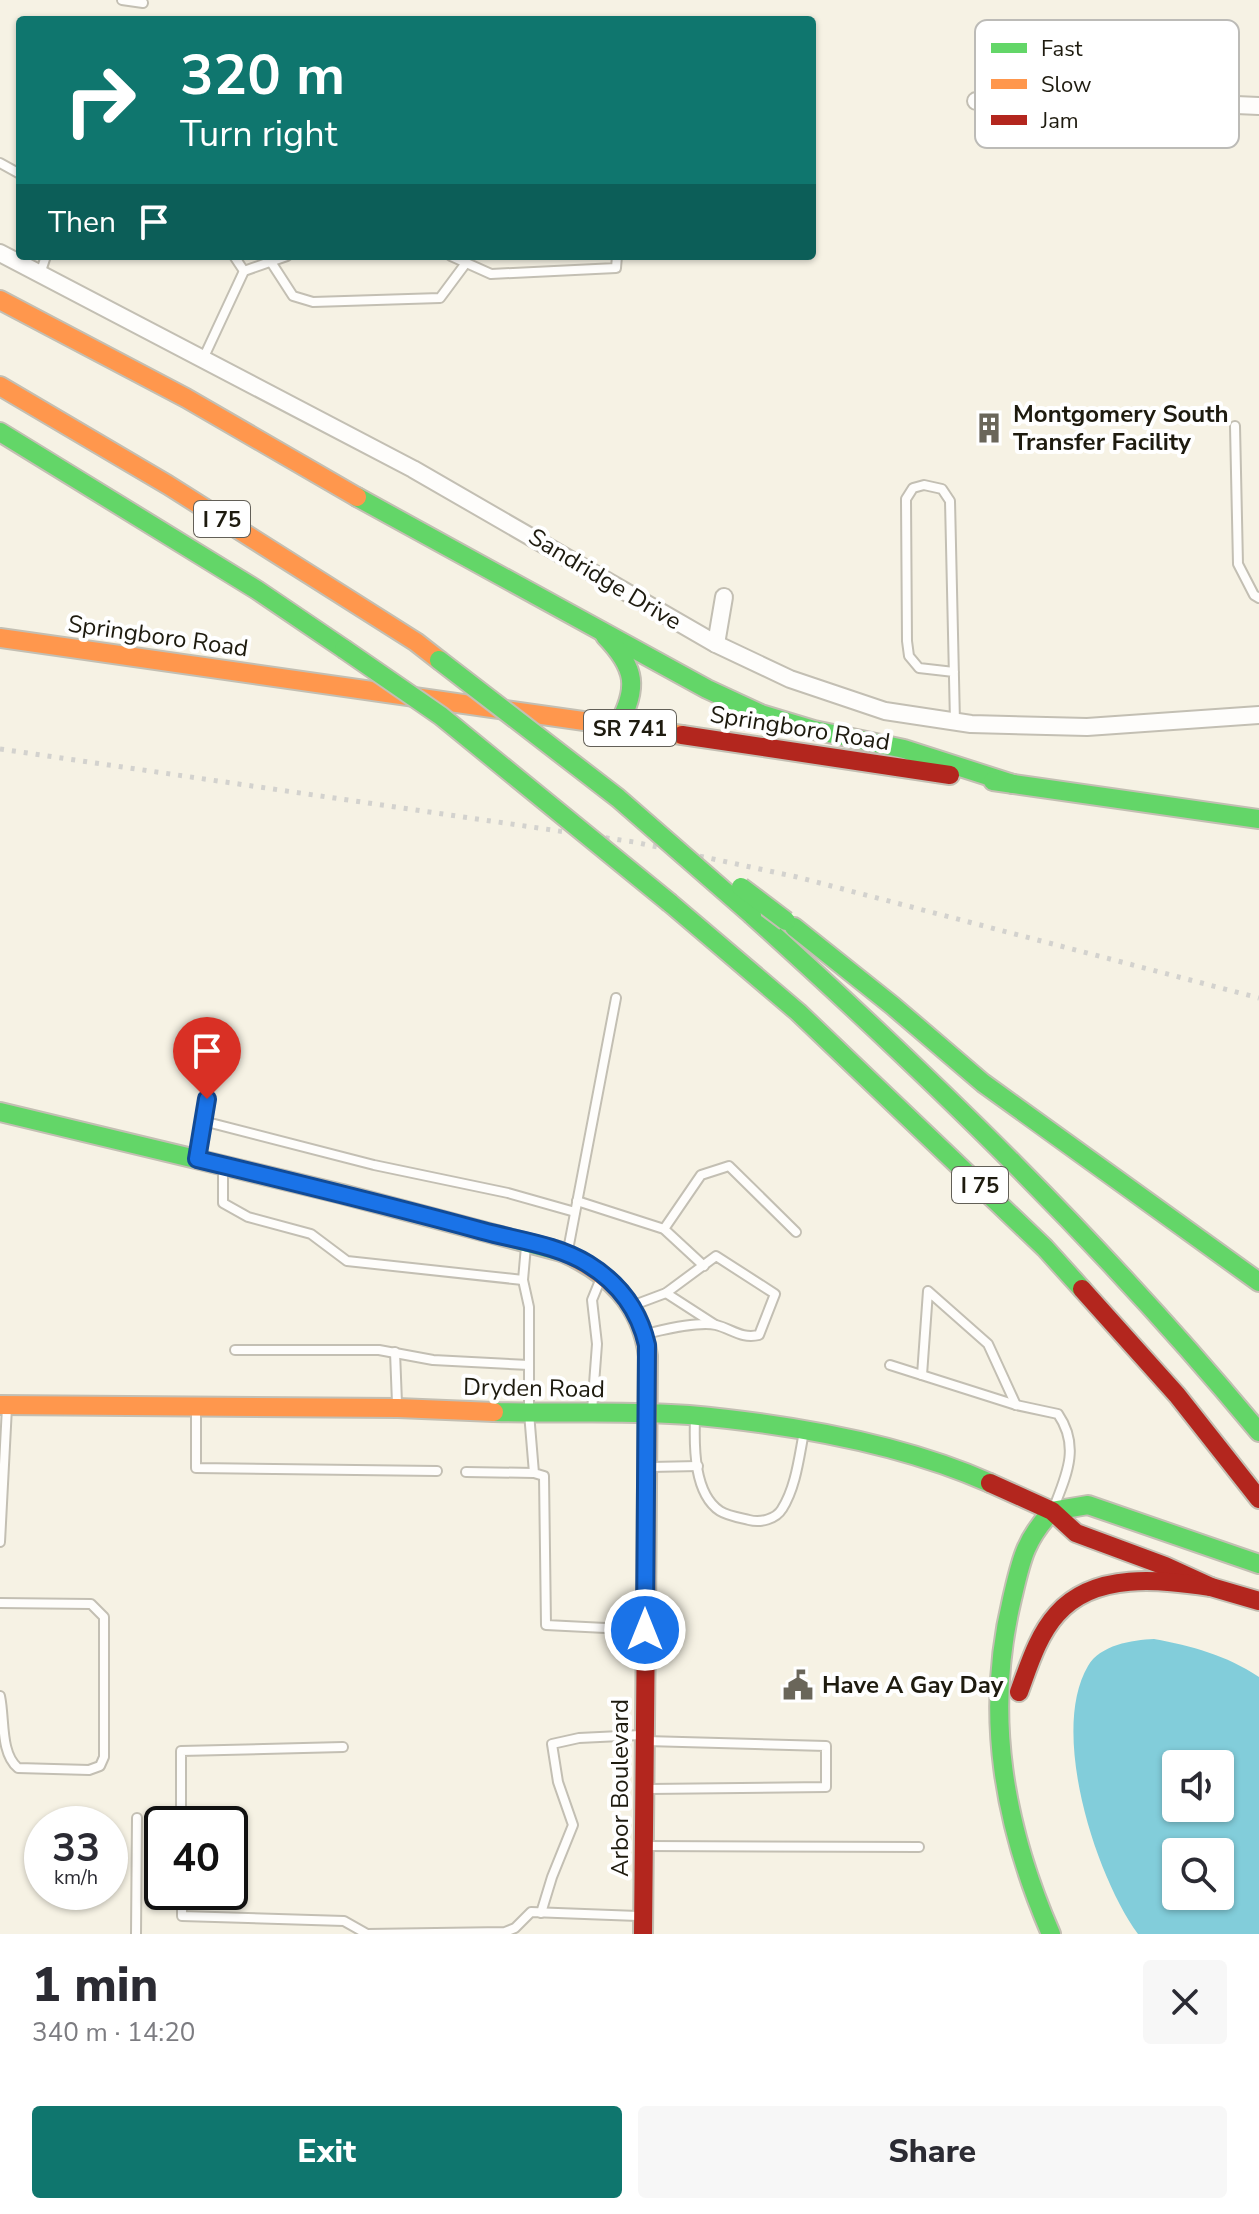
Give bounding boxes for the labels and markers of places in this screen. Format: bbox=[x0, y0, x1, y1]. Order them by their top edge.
place label: Montgomery South Transfer Facility bbox=[1013, 398, 1229, 458]
building icon: Montgomery South Transfer Facility bbox=[972, 411, 1006, 445]
pin bbox=[173, 1017, 241, 1099]
public building icon: Have A Gay Day bbox=[781, 1668, 815, 1702]
place label: Have A Gay Day bbox=[822, 1669, 1004, 1701]

